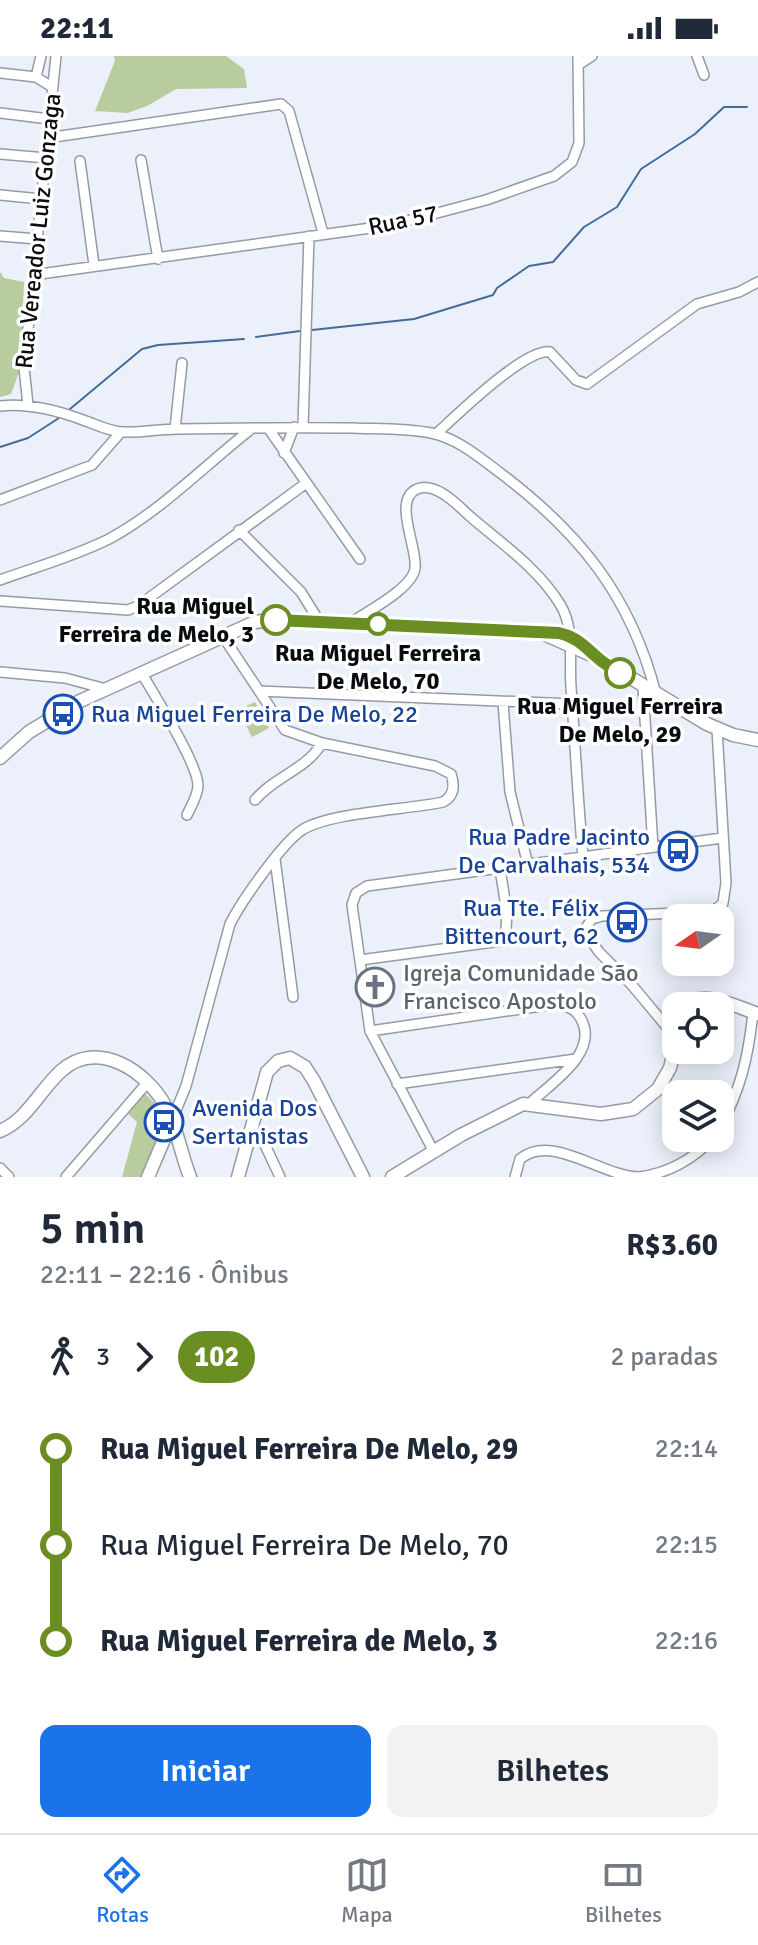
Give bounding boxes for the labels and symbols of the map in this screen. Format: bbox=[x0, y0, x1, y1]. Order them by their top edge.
street label: Rua Vereador Luiz Gonzaga bbox=[9, 92, 67, 370]
street label: Rua 57 bbox=[365, 198, 441, 242]
place label: Rua Miguel Ferreira de Melo, 3 bbox=[58, 591, 254, 649]
marker: Rua Miguel Ferreira de Melo, 3 bbox=[261, 605, 291, 635]
marker: Rua Miguel Ferreira De Melo, 70 bbox=[367, 613, 389, 635]
place label: Rua Miguel Ferreira De Melo, 70 bbox=[275, 638, 481, 696]
marker: Rua Miguel Ferreira De Melo, 29 bbox=[605, 658, 635, 688]
place label: Rua Miguel Ferreira De Melo, 29 bbox=[517, 691, 723, 749]
bus stop icon: Rua Miguel Ferreira De Melo, 22 bbox=[42, 693, 84, 735]
place label: Rua Miguel Ferreira De Melo, 22 bbox=[91, 699, 418, 729]
place label: Rua Padre Jacinto De Carvalhais, 534 bbox=[458, 822, 650, 880]
bus stop icon: Rua Padre Jacinto De Carvalhais, 534 bbox=[657, 830, 699, 872]
place label: Rua Tte. Félix Bittencourt, 62 bbox=[444, 893, 599, 951]
bus stop icon: Rua Tte. Félix Bittencourt, 62 bbox=[606, 901, 648, 943]
north arrow bbox=[662, 904, 734, 976]
place label: Igreja Comunidade São Francisco Apostolo bbox=[403, 958, 639, 1016]
church icon: Igreja Comunidade São Francisco Apostolo bbox=[354, 966, 396, 1008]
place label: Avenida Dos Sertanistas bbox=[192, 1093, 317, 1151]
bus stop icon: Avenida Dos Sertanistas bbox=[143, 1101, 185, 1143]

